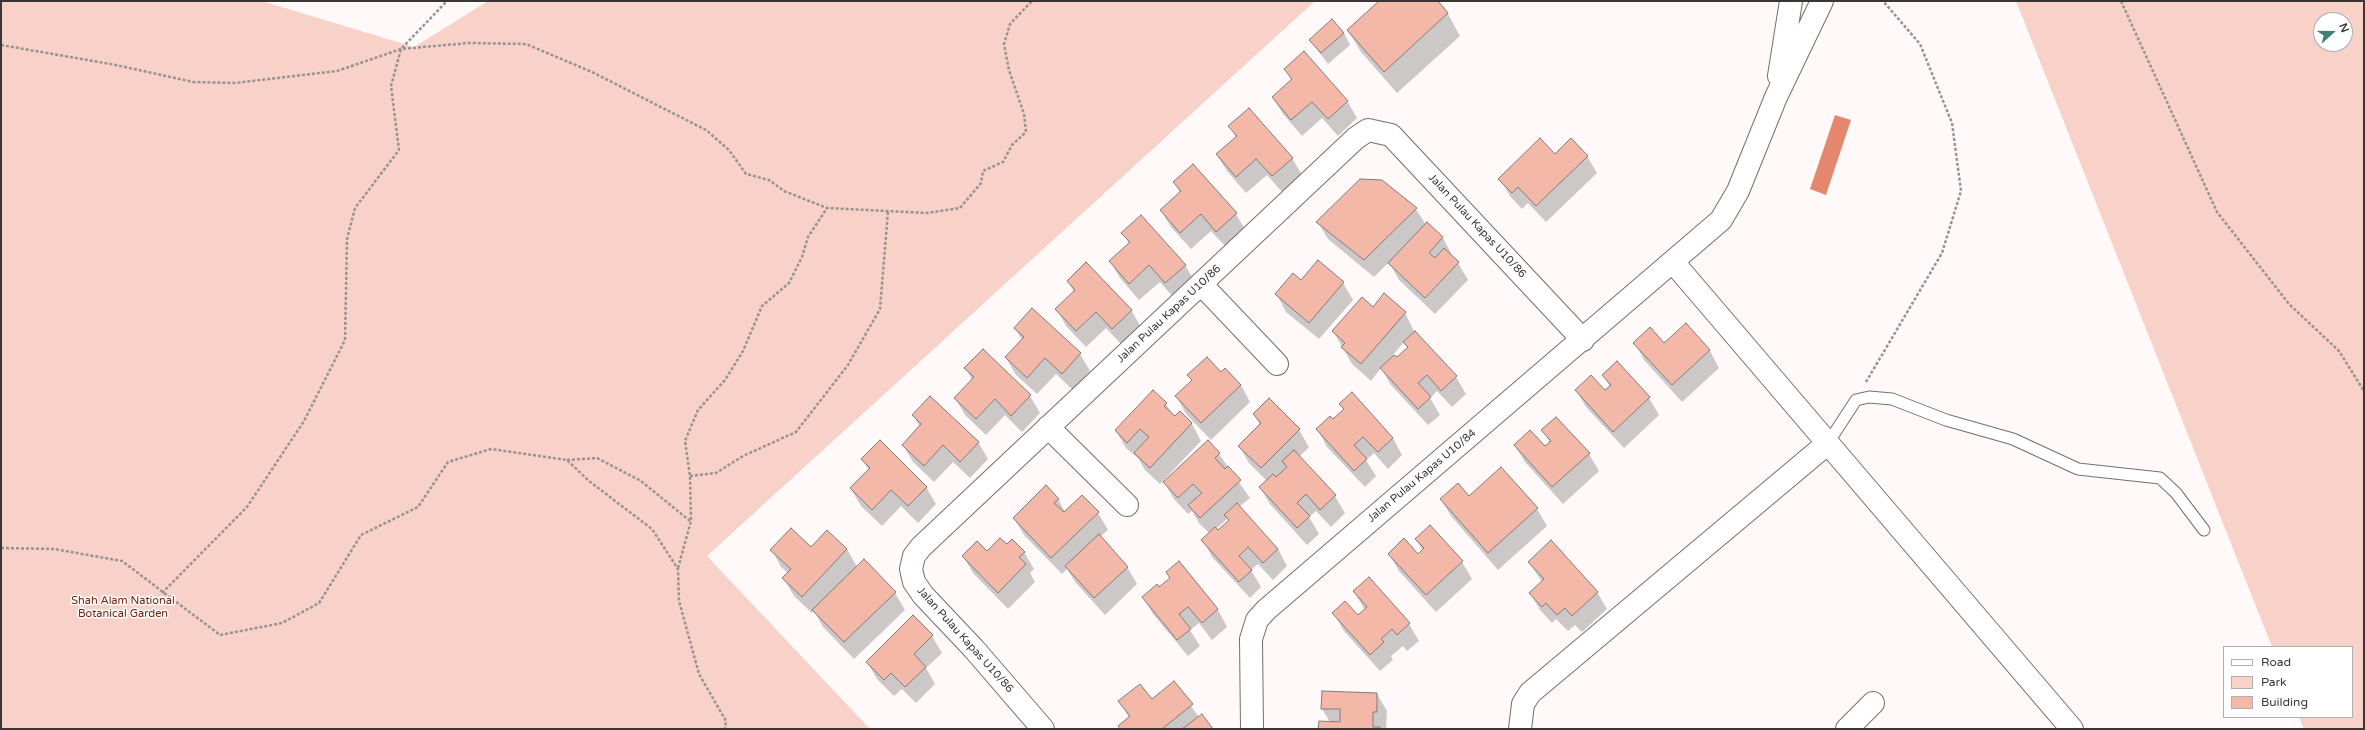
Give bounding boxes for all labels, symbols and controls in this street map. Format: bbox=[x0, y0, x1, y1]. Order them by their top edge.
north arrow bbox=[2313, 12, 2353, 52]
text: N bbox=[2336, 21, 2351, 34]
street label: Jalan Pulau Kapas U10/86 bbox=[1425, 171, 1529, 281]
street label: Jalan Pulau Kapas U10/86 bbox=[1114, 262, 1224, 366]
street label: Jalan Pulau Kapas U10/84 bbox=[1365, 427, 1479, 525]
street label: Jalan Pulau Kapas U10/86 bbox=[914, 584, 1016, 696]
park label: Shah Alam National Botanical Garden bbox=[71, 594, 175, 620]
legend bbox=[2223, 646, 2353, 718]
text: Road bbox=[2261, 655, 2291, 669]
text: Park bbox=[2261, 675, 2287, 689]
text: Building bbox=[2261, 695, 2308, 709]

